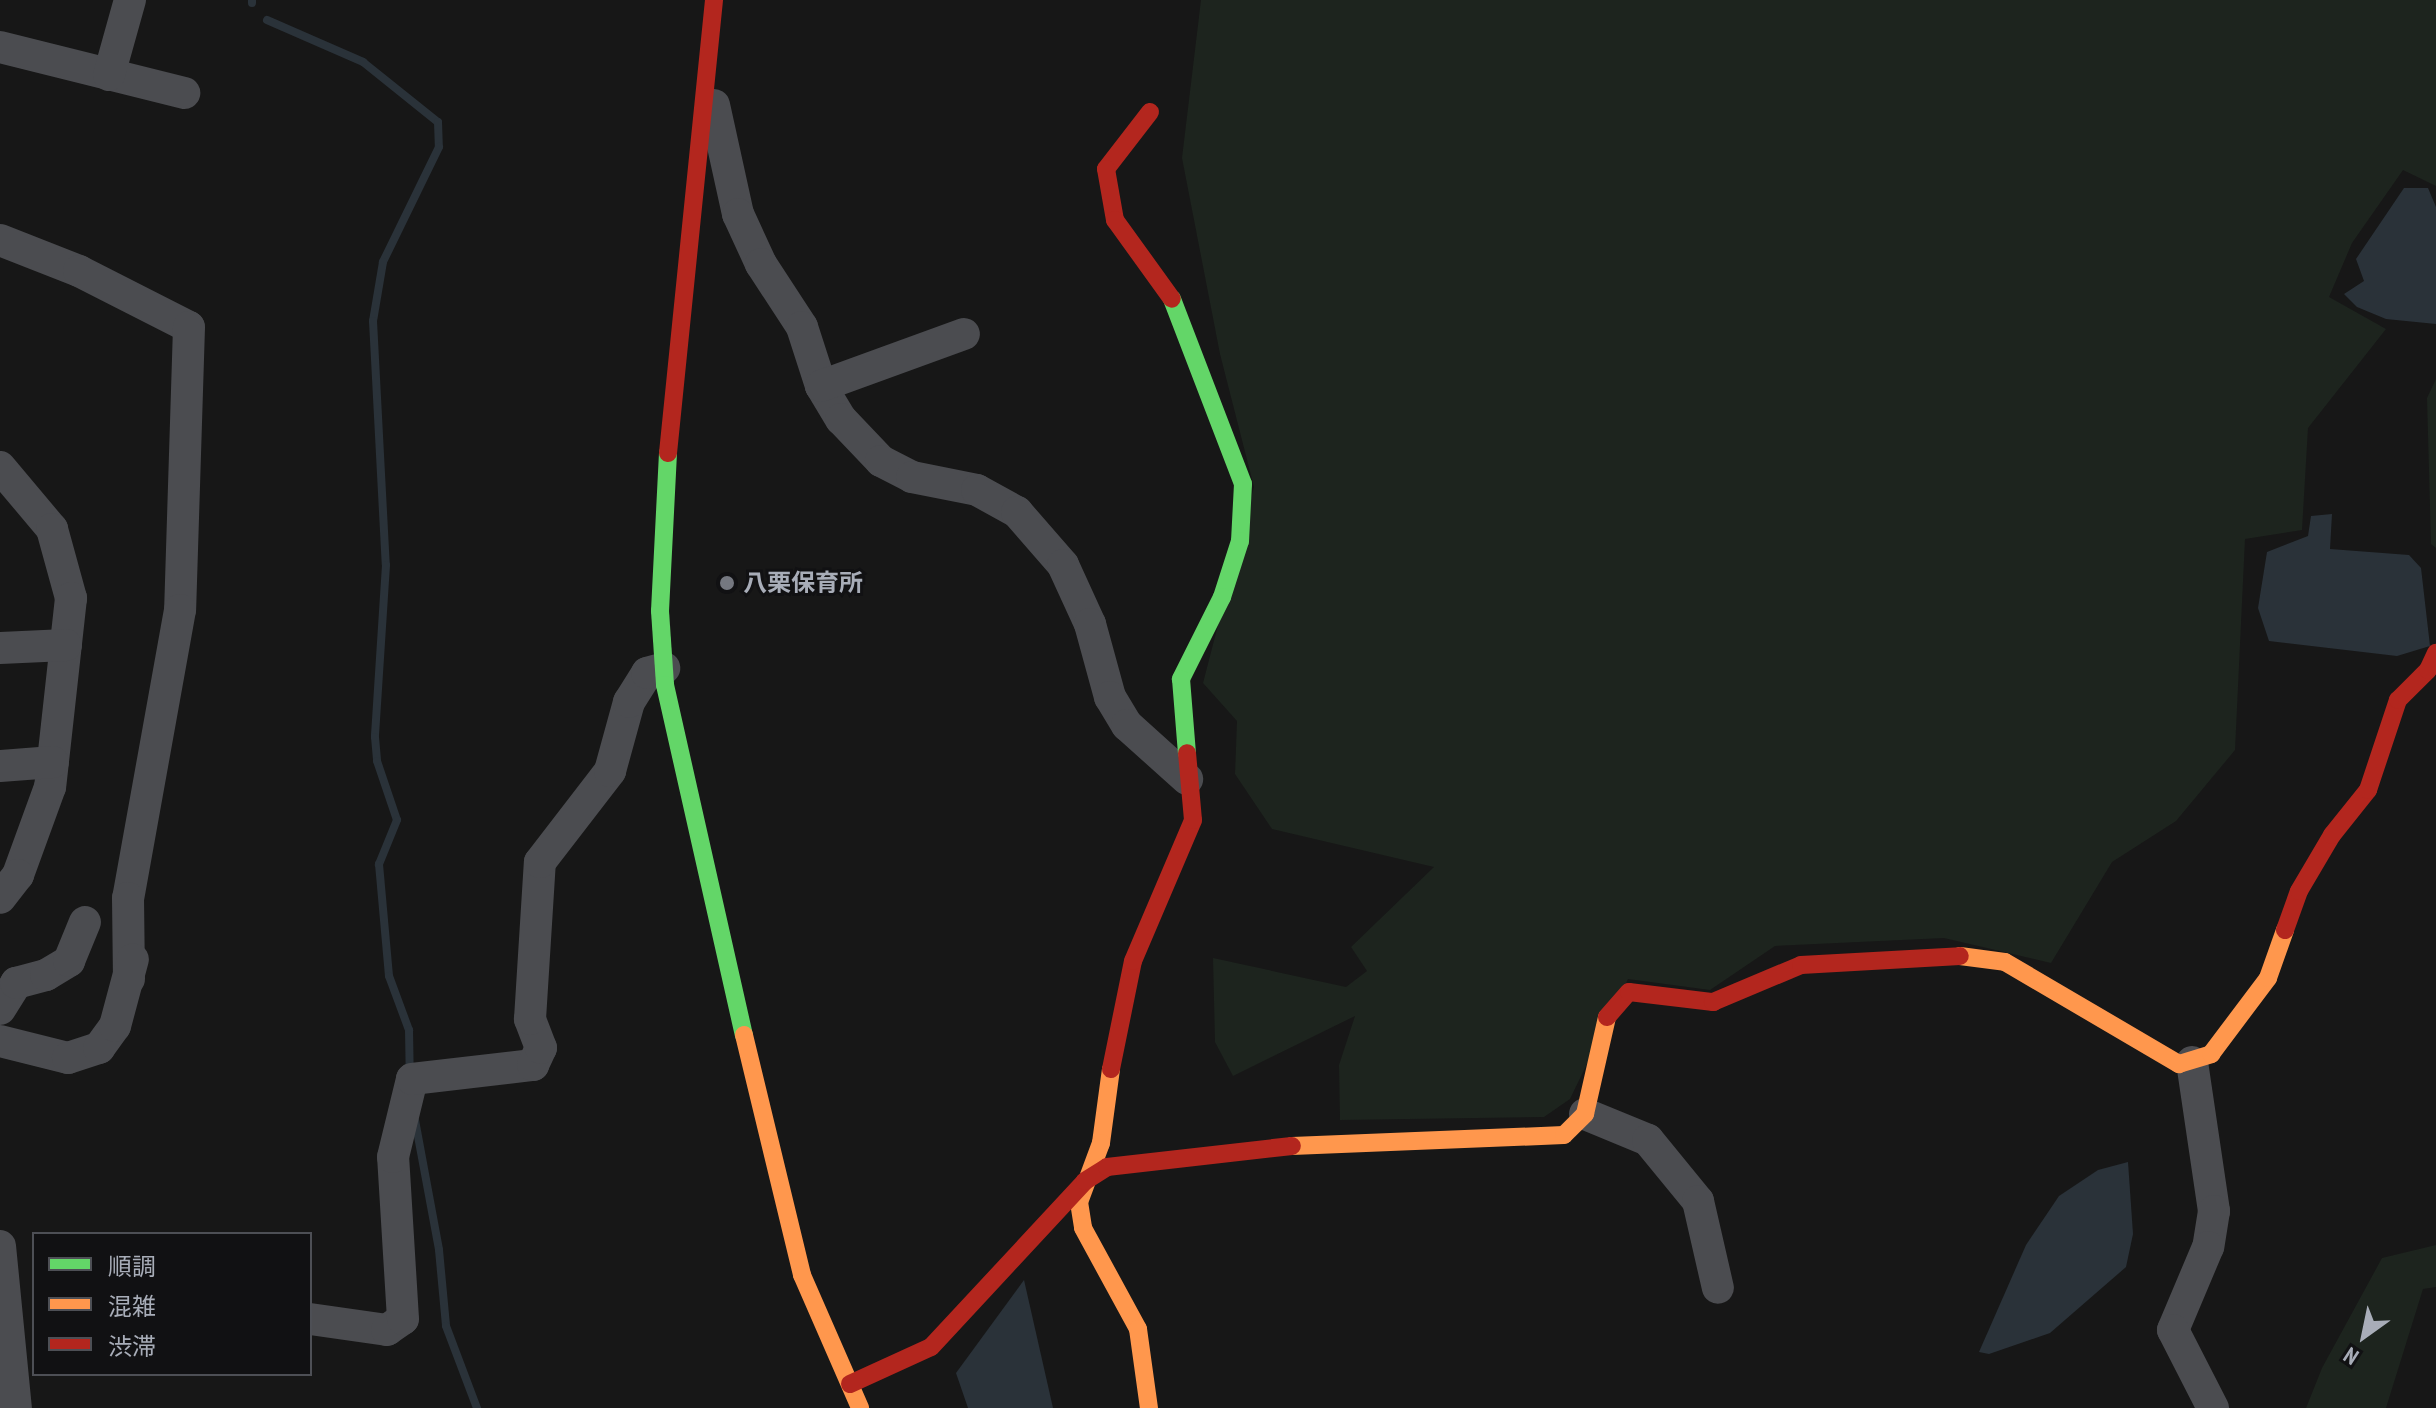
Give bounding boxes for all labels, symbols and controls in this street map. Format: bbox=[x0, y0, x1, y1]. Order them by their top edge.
place label: 八栗保育所 bbox=[743, 569, 863, 597]
marker: 八栗保育所 bbox=[718, 574, 736, 592]
legend bbox=[32, 1232, 312, 1376]
text: 順調 bbox=[108, 1251, 156, 1282]
text: 混雑 bbox=[108, 1291, 156, 1322]
north arrow bbox=[2324, 1296, 2404, 1376]
text: 渋滞 bbox=[108, 1331, 156, 1362]
text: N bbox=[2338, 1341, 2364, 1371]

